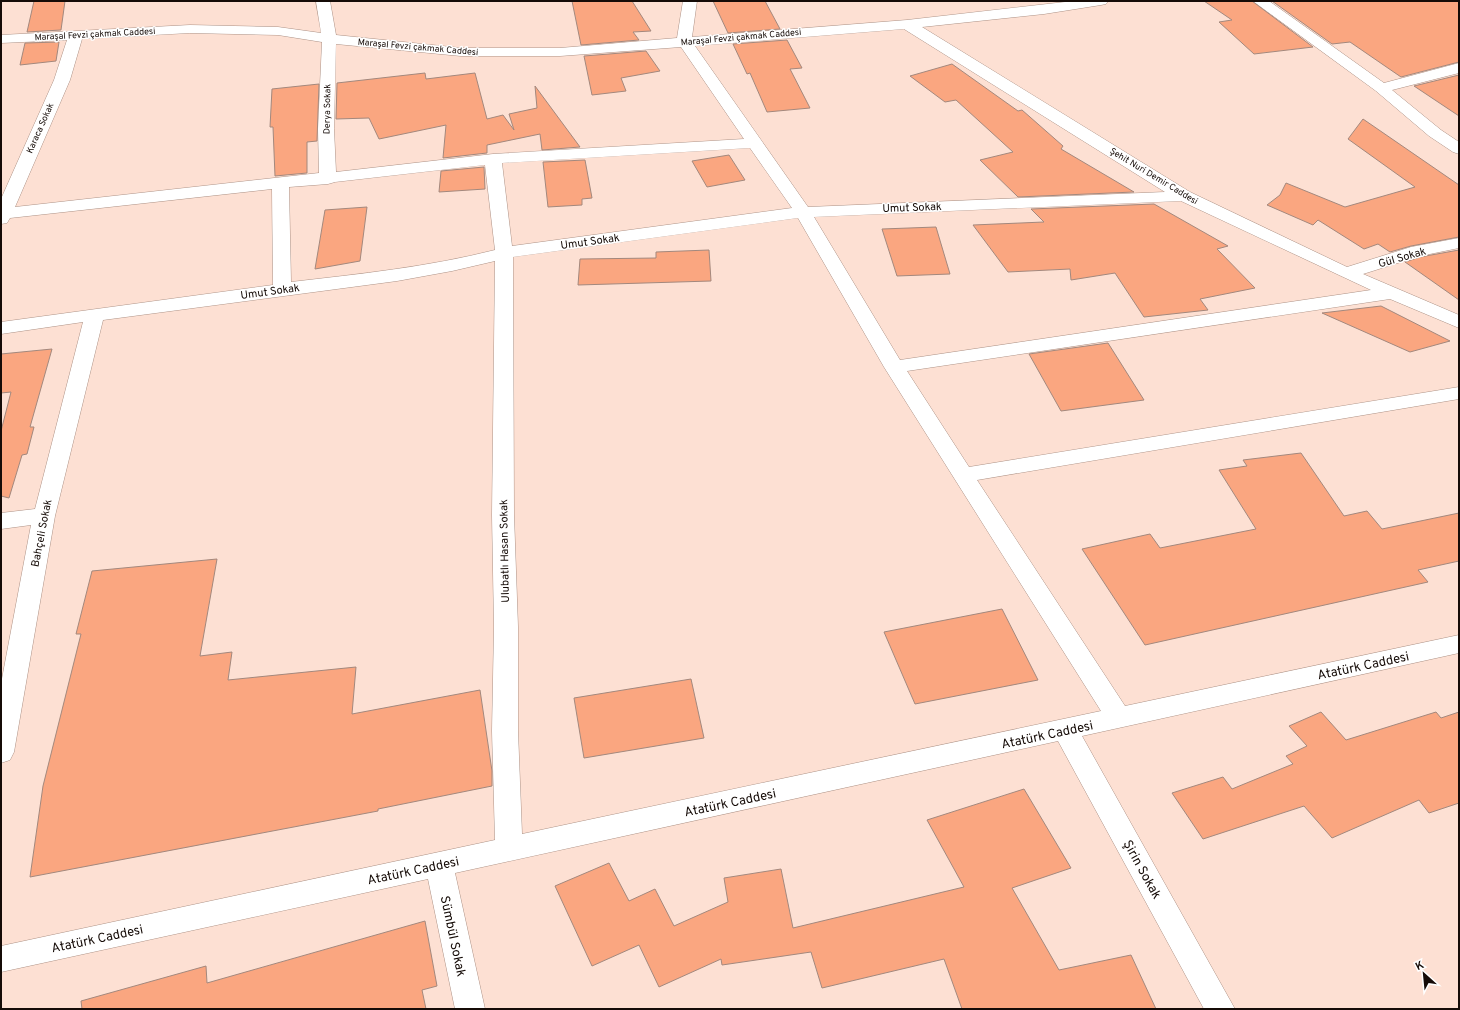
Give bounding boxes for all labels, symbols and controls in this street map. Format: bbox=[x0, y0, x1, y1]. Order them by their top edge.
street label: Maraşal Fevzi çakmak Caddesi bbox=[34, 26, 156, 43]
street label: Maraşal Fevzi çakmak Caddesi bbox=[680, 27, 802, 48]
street label: Maraşal Fevzi çakmak Caddesi bbox=[357, 37, 479, 58]
street label: Derya Sokak bbox=[322, 84, 333, 134]
street label: Karaca Sokak bbox=[24, 101, 57, 155]
street label: Şehit Nuri Demir Caddesi bbox=[1108, 146, 1200, 207]
street label: Umut Sokak bbox=[882, 200, 942, 216]
street label: Umut Sokak bbox=[560, 231, 621, 253]
street label: Gül Sokak bbox=[1377, 244, 1428, 271]
street label: Umut Sokak bbox=[240, 281, 301, 303]
street label: Bahçeli Sokak bbox=[29, 498, 55, 568]
street label: Ulubatlı Hasan Sokak bbox=[497, 499, 513, 603]
street label: Atatürk Caddesi bbox=[1316, 649, 1411, 685]
street label: Atatürk Caddesi bbox=[1000, 718, 1095, 754]
street label: Atatürk Caddesi bbox=[683, 786, 778, 822]
street label: Şirin Sokak bbox=[1119, 838, 1164, 902]
street label: Atatürk Caddesi bbox=[366, 854, 461, 890]
street label: Sümbül Sokak bbox=[436, 894, 468, 978]
street label: Atatürk Caddesi bbox=[50, 922, 145, 958]
north arrow bbox=[1404, 954, 1444, 994]
text: K bbox=[1413, 958, 1427, 974]

